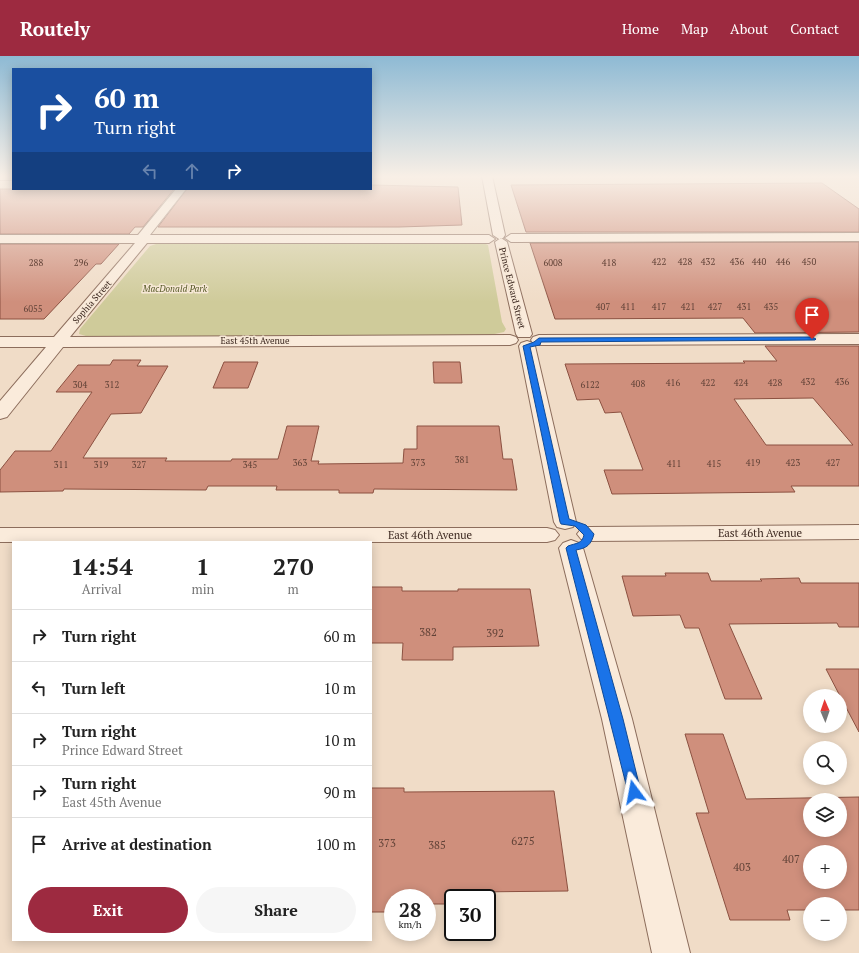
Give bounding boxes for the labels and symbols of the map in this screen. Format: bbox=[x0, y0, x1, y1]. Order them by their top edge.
street label: Prince Edward Street bbox=[496, 246, 528, 331]
house number: 422 bbox=[652, 256, 666, 268]
house number: 428 bbox=[678, 256, 692, 268]
house number: 432 bbox=[701, 256, 715, 268]
house number: 436 bbox=[730, 256, 744, 268]
house number: 440 bbox=[752, 256, 766, 268]
house number: 446 bbox=[776, 256, 790, 268]
house number: 450 bbox=[802, 256, 816, 268]
house number: 288 bbox=[29, 257, 43, 269]
house number: 296 bbox=[74, 257, 88, 269]
house number: 6008 bbox=[543, 257, 563, 269]
house number: 418 bbox=[602, 257, 616, 269]
street label: Sophia Street bbox=[70, 277, 115, 326]
park label: MacDonald Park bbox=[142, 283, 208, 295]
pin bbox=[795, 298, 829, 339]
house number: 407 bbox=[596, 301, 610, 313]
house number: 411 bbox=[621, 301, 635, 313]
house number: 417 bbox=[652, 301, 666, 313]
house number: 421 bbox=[681, 301, 695, 313]
house number: 427 bbox=[708, 301, 722, 313]
house number: 431 bbox=[737, 301, 751, 313]
house number: 435 bbox=[764, 301, 778, 313]
house number: 6055 bbox=[23, 303, 43, 315]
street label: East 45th Avenue bbox=[221, 335, 290, 347]
house number: 432 bbox=[801, 376, 815, 388]
house number: 436 bbox=[835, 376, 849, 388]
house number: 416 bbox=[666, 377, 680, 389]
house number: 422 bbox=[701, 377, 715, 389]
house number: 424 bbox=[734, 377, 748, 389]
house number: 428 bbox=[768, 377, 782, 389]
house number: 408 bbox=[631, 378, 645, 390]
house number: 304 bbox=[73, 379, 87, 391]
house number: 312 bbox=[105, 379, 119, 391]
house number: 6122 bbox=[580, 379, 600, 391]
house number: 381 bbox=[455, 454, 469, 466]
house number: 363 bbox=[293, 457, 307, 469]
house number: 373 bbox=[411, 457, 425, 469]
house number: 419 bbox=[746, 457, 760, 469]
house number: 423 bbox=[786, 457, 800, 469]
house number: 427 bbox=[826, 457, 840, 469]
house number: 411 bbox=[667, 458, 681, 470]
house number: 415 bbox=[707, 458, 721, 470]
house number: 311 bbox=[54, 459, 68, 471]
house number: 319 bbox=[94, 459, 108, 471]
house number: 327 bbox=[132, 459, 146, 471]
house number: 345 bbox=[243, 459, 257, 471]
street label: East 46th Avenue bbox=[718, 526, 803, 540]
street label: East 46th Avenue bbox=[388, 528, 473, 542]
house number: 382 bbox=[419, 625, 437, 639]
house number: 392 bbox=[486, 626, 504, 640]
north arrow bbox=[803, 689, 847, 733]
position arrow bbox=[613, 771, 655, 813]
house number: 6275 bbox=[511, 834, 535, 848]
house number: 373 bbox=[378, 836, 396, 850]
house number: 385 bbox=[428, 838, 446, 852]
house number: 407 bbox=[782, 852, 800, 866]
house number: 403 bbox=[733, 860, 751, 874]
speed limit sign: 30 bbox=[444, 889, 496, 941]

